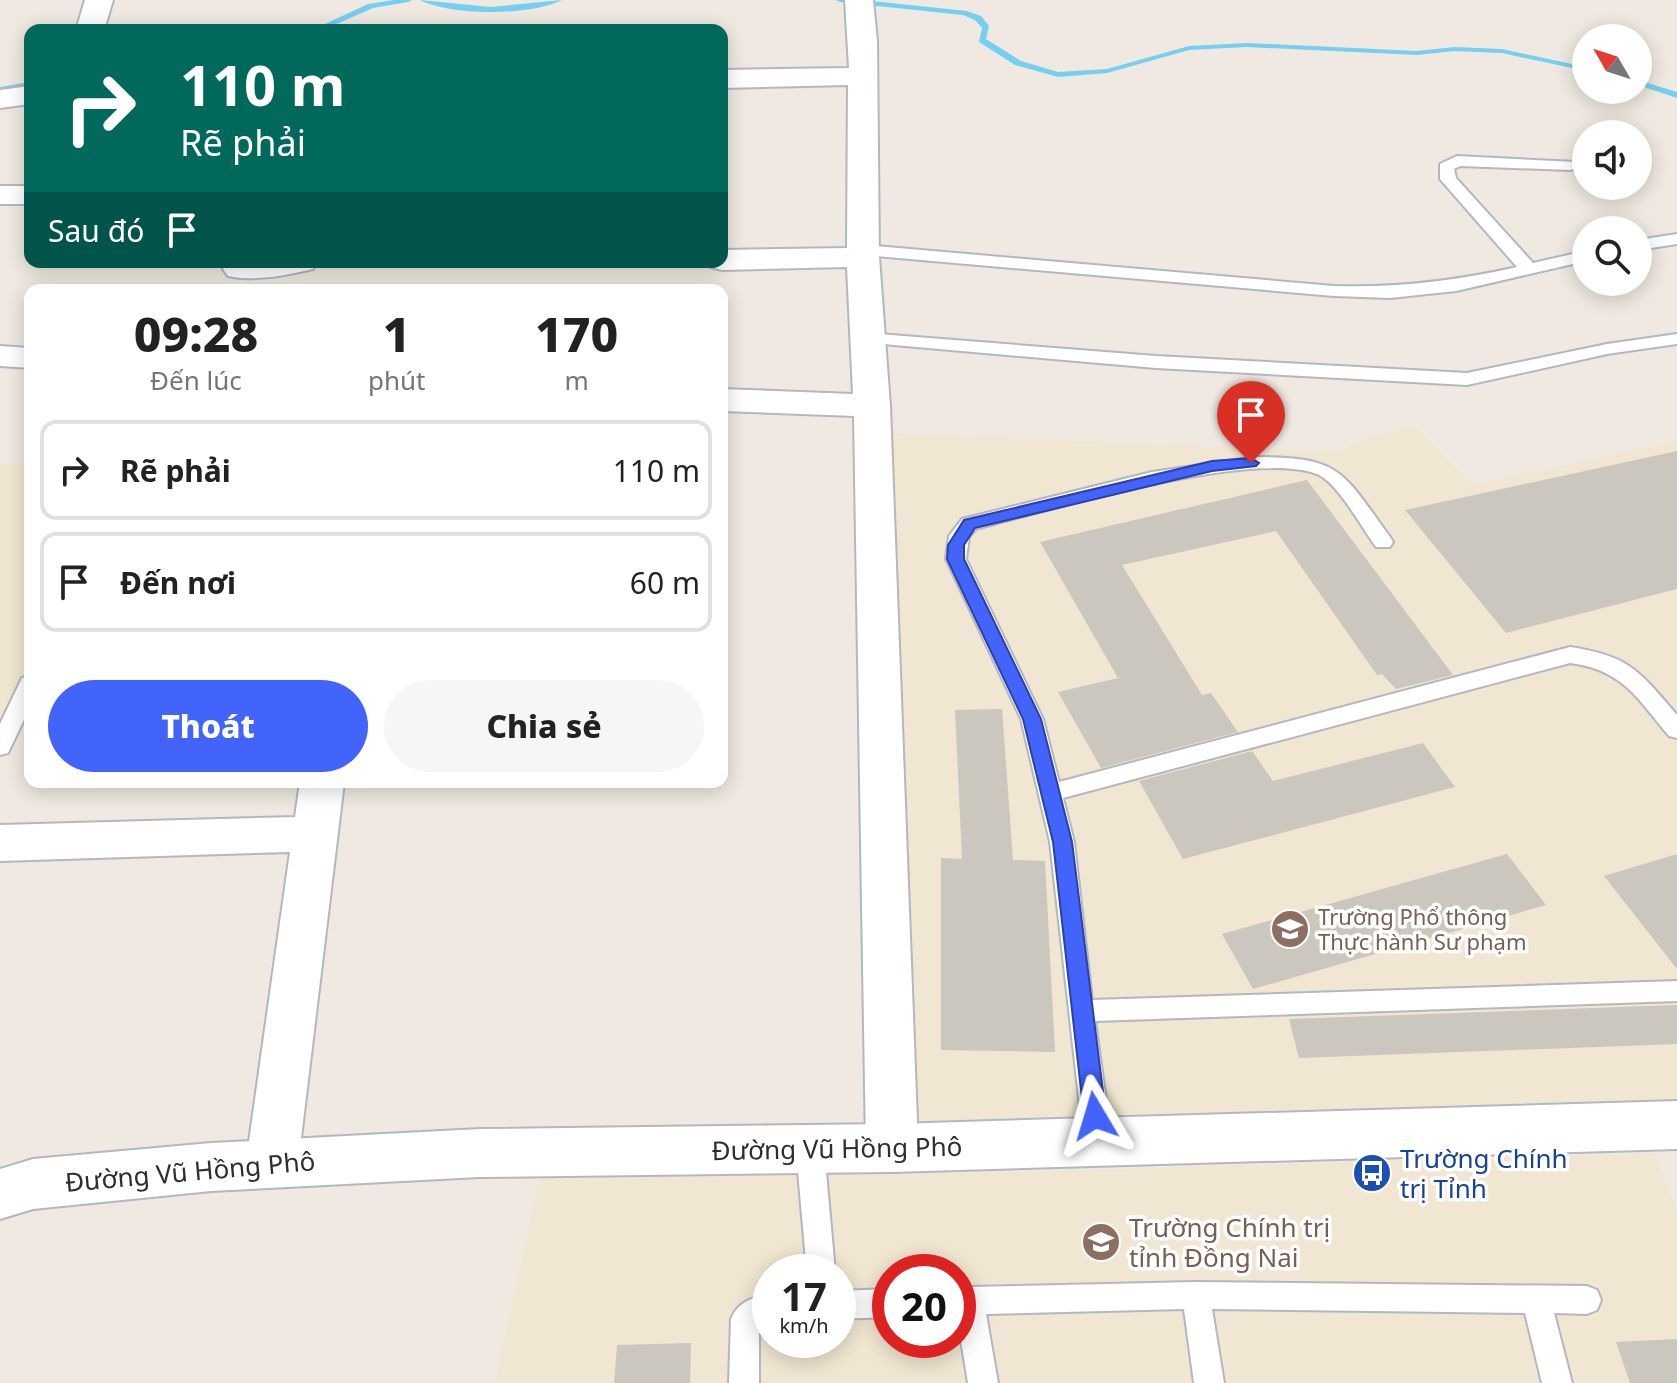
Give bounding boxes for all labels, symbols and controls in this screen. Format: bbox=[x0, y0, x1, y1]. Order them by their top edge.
north arrow bbox=[1572, 24, 1652, 104]
map controls bbox=[1572, 24, 1652, 296]
text: 110 m bbox=[180, 46, 345, 122]
icon: right bbox=[48, 56, 152, 160]
text: Rẽ phải bbox=[180, 118, 306, 167]
button: sound bbox=[1572, 120, 1652, 200]
icon: arrive bbox=[160, 208, 204, 252]
text: Sau đó bbox=[48, 210, 144, 251]
button: search bbox=[1572, 216, 1652, 296]
text: 09:28 bbox=[134, 301, 258, 366]
text: 1 bbox=[383, 301, 411, 366]
text: 170 bbox=[535, 301, 618, 366]
text: Đến lúc bbox=[150, 362, 242, 398]
text: phút bbox=[368, 362, 425, 398]
text: m bbox=[565, 362, 589, 398]
pin bbox=[1217, 381, 1285, 463]
icon: arrive bbox=[1229, 393, 1273, 437]
icon: right bbox=[52, 448, 96, 492]
text: Rẽ phải bbox=[120, 450, 231, 491]
text: 110 m bbox=[613, 450, 700, 491]
icon: arrive bbox=[52, 560, 96, 604]
text: Đến nơi bbox=[120, 562, 236, 603]
text: 60 m bbox=[630, 562, 700, 603]
button: Thoát bbox=[48, 680, 368, 772]
button: Chia sẻ bbox=[384, 680, 704, 772]
place label: Trường Phổ thông Thực hành Sư phạm bbox=[1318, 901, 1526, 956]
school or university icon: Trường Phổ thông Thực hành Sư phạm bbox=[1269, 908, 1311, 950]
position arrow bbox=[1053, 1074, 1137, 1158]
street label: Đường Vũ Hồng Phô bbox=[711, 1128, 963, 1168]
place label: Trường Chính trị Tỉnh bbox=[1400, 1140, 1568, 1206]
street label: Đường Vũ Hồng Phô bbox=[63, 1142, 317, 1200]
bus stop icon: Trường Chính trị Tỉnh bbox=[1351, 1152, 1393, 1194]
place label: Trường Chính trị tỉnh Đồng Nai bbox=[1129, 1209, 1330, 1275]
school or university icon: Trường Chính trị tỉnh Đồng Nai bbox=[1080, 1221, 1122, 1263]
speed limit sign: 20 bbox=[872, 1254, 976, 1358]
text: 17 bbox=[781, 1268, 827, 1323]
text: km/h bbox=[779, 1312, 829, 1339]

